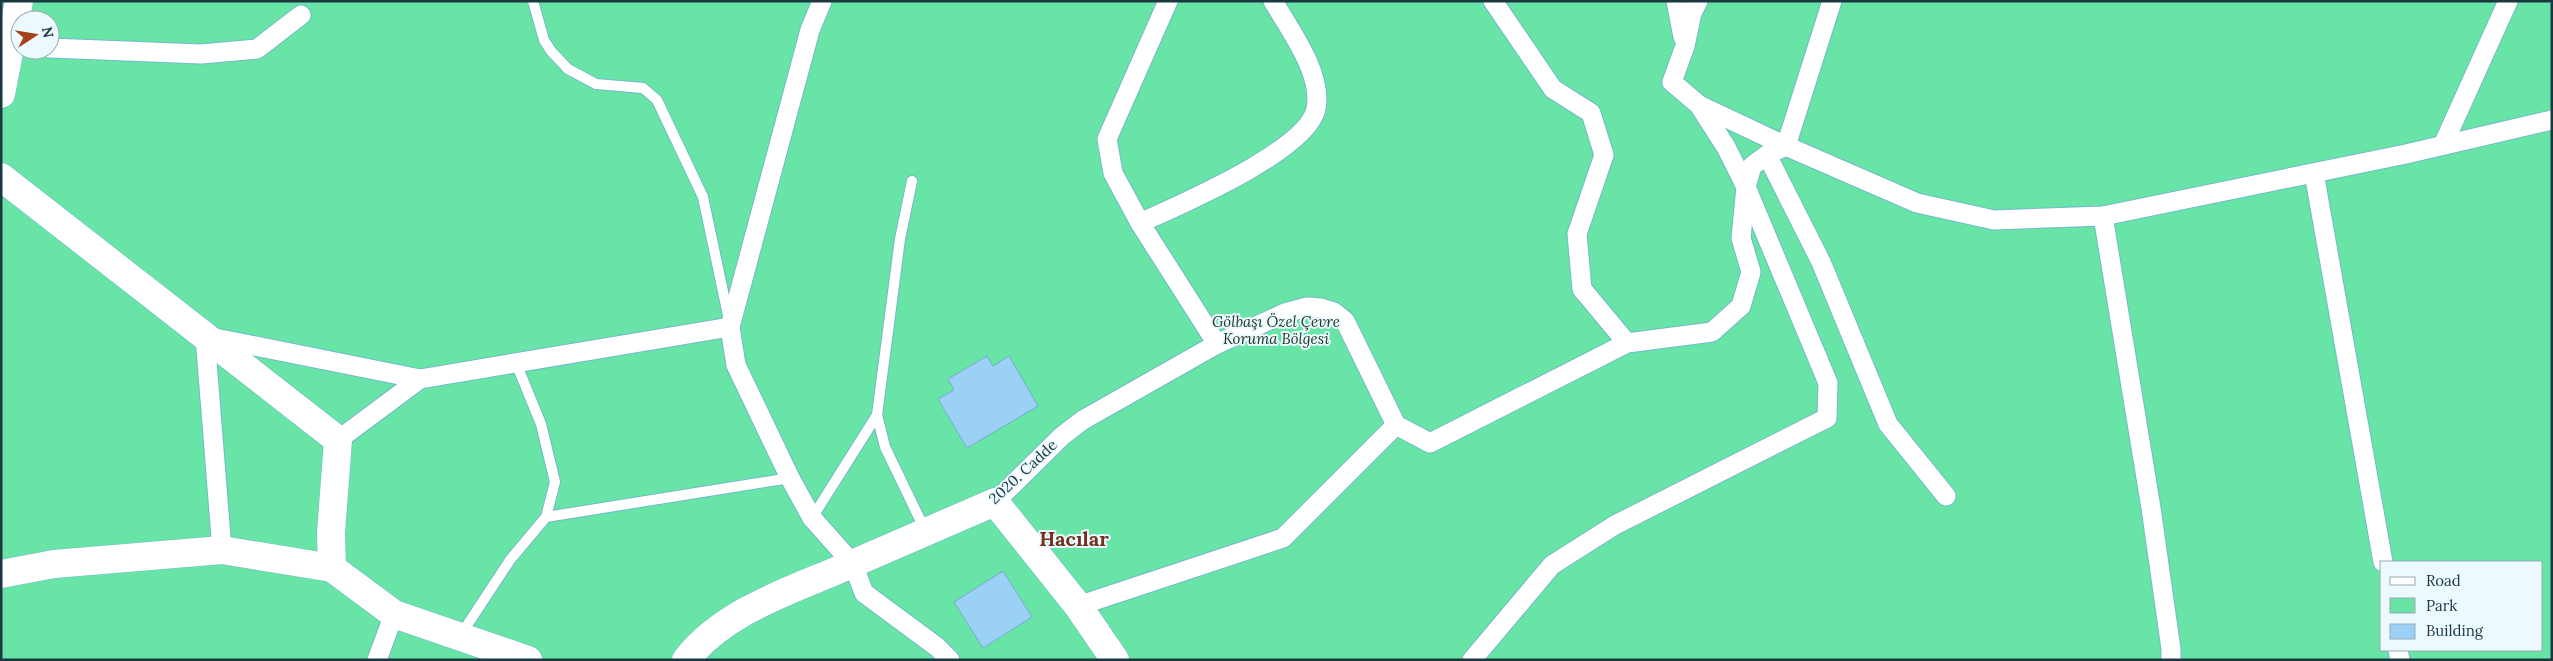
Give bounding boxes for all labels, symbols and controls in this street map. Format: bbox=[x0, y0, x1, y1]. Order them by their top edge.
north arrow bbox=[10, 10, 60, 60]
text: N bbox=[38, 25, 58, 40]
park label: Gölbaşı Özel Çevre Koruma Bölgesi bbox=[1212, 312, 1340, 348]
street label: 2020. Cadde bbox=[985, 435, 1061, 508]
district label: Hacılar bbox=[1039, 526, 1109, 551]
legend bbox=[2380, 561, 2543, 651]
text: Road bbox=[2426, 571, 2461, 590]
text: Park bbox=[2426, 596, 2457, 615]
text: Building bbox=[2426, 621, 2484, 640]

